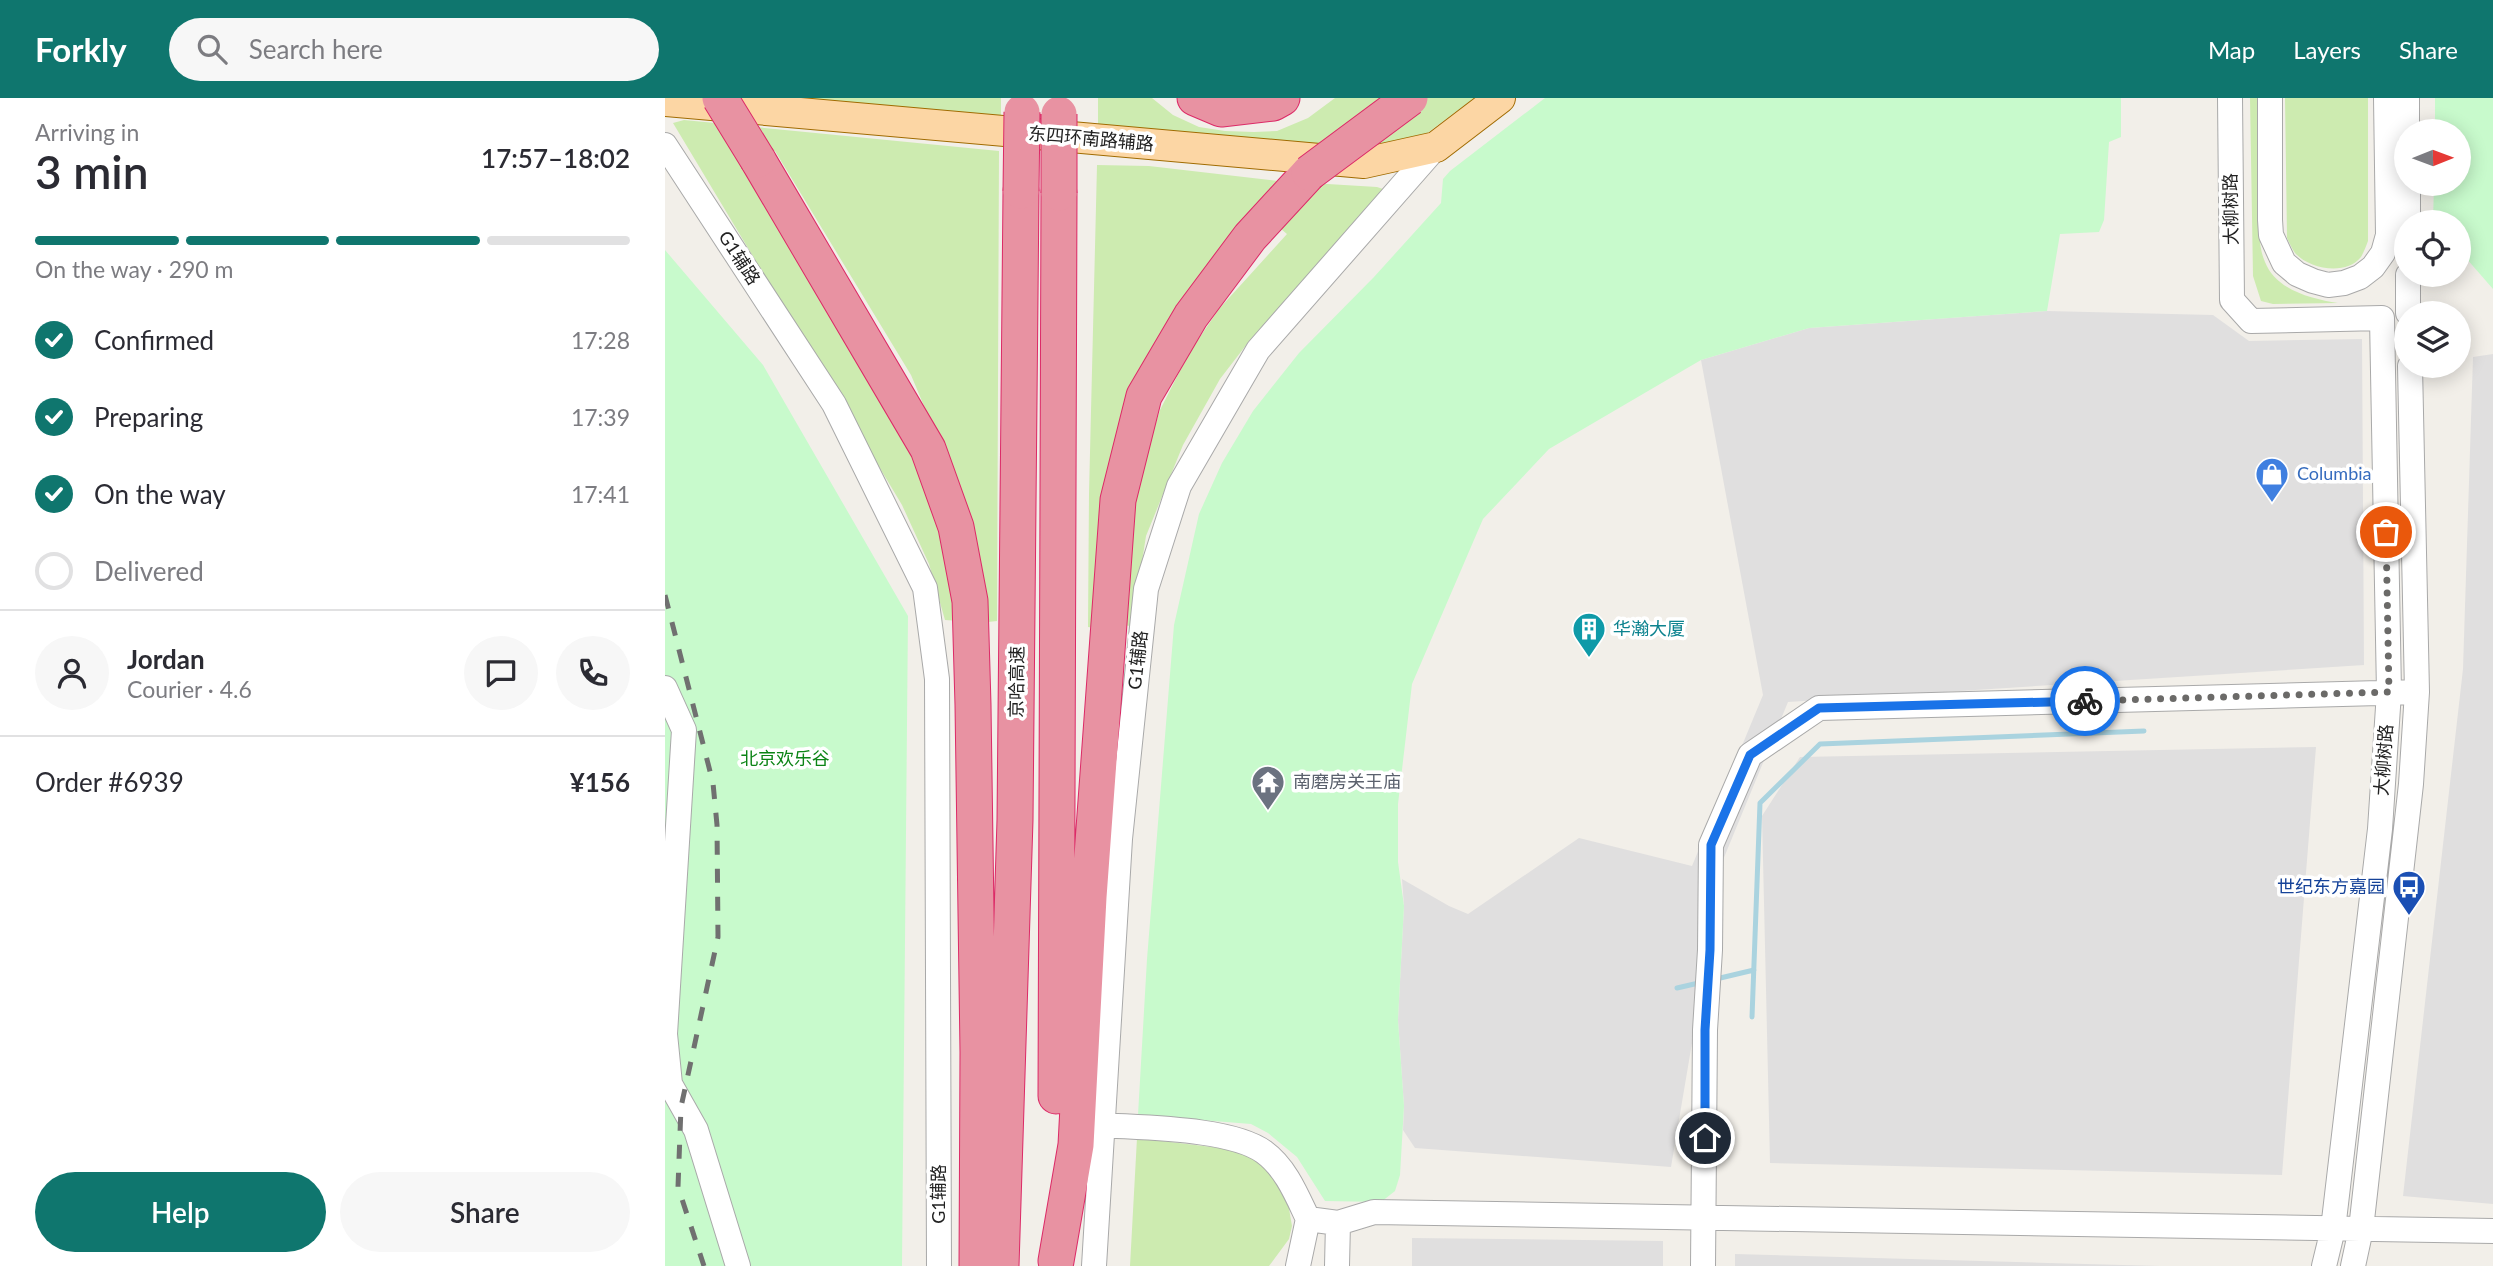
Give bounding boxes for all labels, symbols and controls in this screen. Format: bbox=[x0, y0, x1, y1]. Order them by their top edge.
search box bbox=[169, 18, 659, 81]
text: Forkly bbox=[35, 29, 127, 69]
icon: search bbox=[193, 30, 231, 68]
text: Search here bbox=[249, 33, 383, 65]
text: Map bbox=[2208, 35, 2255, 64]
text: Layers bbox=[2293, 35, 2361, 64]
text: Share bbox=[2399, 35, 2458, 64]
text: Arriving in bbox=[35, 118, 139, 146]
north arrow bbox=[2394, 119, 2471, 196]
map controls bbox=[2394, 119, 2471, 378]
street label: 东四环南路辅路 bbox=[1027, 122, 1155, 154]
text: 17:57–18:02 bbox=[481, 142, 630, 174]
text: 3 min bbox=[35, 144, 149, 199]
street label: 大柳树路 bbox=[2218, 173, 2242, 245]
button: locate bbox=[2394, 210, 2471, 287]
street label: G1辅路 bbox=[714, 226, 765, 288]
text: On the way · 290 m bbox=[35, 255, 234, 283]
button: layers bbox=[2394, 301, 2471, 378]
icon: check bbox=[35, 321, 73, 359]
text: Confirmed bbox=[94, 324, 214, 356]
text: 17:28 bbox=[571, 326, 630, 354]
icon: check bbox=[35, 398, 73, 436]
text: Preparing bbox=[94, 401, 203, 433]
text: 17:39 bbox=[571, 403, 630, 431]
shop icon: Columbia bbox=[2253, 455, 2291, 504]
place label: Columbia bbox=[2297, 462, 2372, 484]
icon: check bbox=[35, 475, 73, 513]
text: On the way bbox=[94, 478, 226, 510]
text: 17:41 bbox=[571, 480, 630, 508]
pin bbox=[2356, 502, 2416, 562]
icon: bag bbox=[2367, 513, 2405, 551]
text: Delivered bbox=[94, 555, 204, 587]
building icon: 华瀚大厦 bbox=[1570, 610, 1608, 659]
place label: 华瀚大厦 bbox=[1613, 617, 1685, 639]
street label: G1辅路 bbox=[1123, 629, 1151, 691]
button: person bbox=[35, 636, 109, 710]
button: chat bbox=[464, 636, 538, 710]
button: phone bbox=[556, 636, 630, 710]
text: Jordan bbox=[127, 643, 205, 675]
street label: 京哈高速 bbox=[1004, 646, 1028, 718]
courier bbox=[2050, 666, 2120, 736]
text: Courier · 4.6 bbox=[127, 675, 252, 703]
icon: bike bbox=[2066, 682, 2104, 720]
street label: 大柳树路 bbox=[2370, 723, 2396, 797]
park label: 北京欢乐谷 bbox=[740, 747, 830, 769]
temple icon: 南磨房关王庙 bbox=[1249, 763, 1287, 812]
text: Order #6939 bbox=[35, 766, 184, 798]
text: ¥156 bbox=[570, 766, 630, 798]
place label: 南磨房关王庙 bbox=[1293, 770, 1401, 792]
bus stop icon: 世纪东方嘉园 bbox=[2390, 868, 2428, 917]
place label: 世纪东方嘉园 bbox=[2277, 875, 2385, 897]
pin bbox=[1675, 1108, 1735, 1168]
icon: home bbox=[1686, 1119, 1724, 1157]
street label: G1辅路 bbox=[927, 1164, 949, 1224]
button: Help bbox=[35, 1172, 326, 1252]
button: Share bbox=[340, 1172, 630, 1252]

